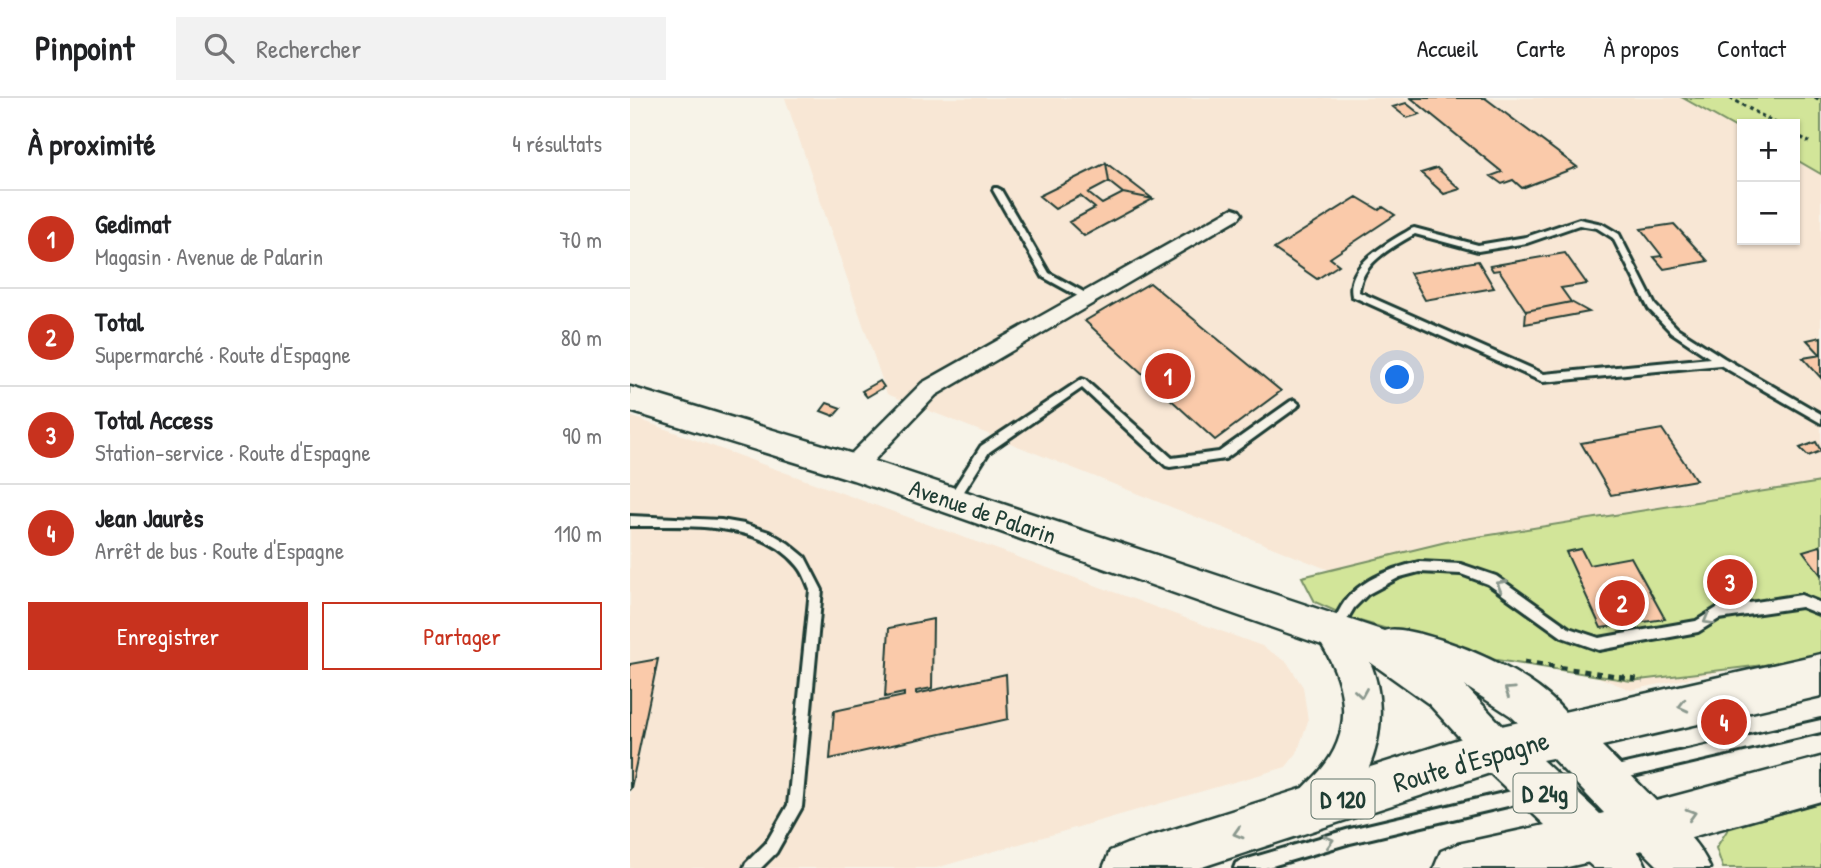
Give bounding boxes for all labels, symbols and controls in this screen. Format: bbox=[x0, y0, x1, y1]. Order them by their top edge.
search box bbox=[176, 17, 666, 80]
text: Pinpoint bbox=[35, 26, 134, 70]
icon: search bbox=[200, 29, 238, 67]
text: Rechercher bbox=[256, 31, 361, 66]
text: Accueil bbox=[1417, 32, 1478, 64]
text: Carte bbox=[1516, 32, 1565, 64]
text: À propos bbox=[1603, 32, 1679, 64]
text: Contact bbox=[1717, 32, 1786, 64]
map controls bbox=[1737, 119, 1800, 245]
button: + bbox=[1737, 119, 1800, 182]
text: À proximité bbox=[28, 124, 156, 164]
text: 4 résultats bbox=[512, 128, 602, 159]
button: − bbox=[1737, 182, 1800, 245]
text: Gedimat bbox=[95, 206, 171, 241]
text: 1 bbox=[47, 224, 55, 255]
text: 70 m bbox=[559, 224, 602, 255]
text: Magasin · Avenue de Palarin bbox=[95, 241, 323, 272]
text: Total bbox=[95, 304, 144, 339]
text: 2 bbox=[46, 322, 56, 353]
text: 80 m bbox=[561, 322, 602, 353]
text: Supermarché · Route d'Espagne bbox=[95, 339, 351, 370]
pin: 1 bbox=[1145, 350, 1191, 402]
your location bbox=[1380, 360, 1414, 394]
text: Total Access bbox=[95, 402, 213, 437]
text: 3 bbox=[46, 420, 56, 451]
text: 90 m bbox=[562, 420, 602, 451]
text: Station-service · Route d'Espagne bbox=[95, 437, 371, 468]
street label: Avenue de Palarin bbox=[905, 471, 1061, 551]
text: Jean Jaurès bbox=[95, 500, 203, 535]
text: 4 bbox=[47, 518, 55, 549]
text: 110 m bbox=[554, 518, 602, 549]
text: Arrêt de bus · Route d'Espagne bbox=[95, 535, 344, 566]
pin: 3 bbox=[1707, 556, 1753, 608]
pin: 2 bbox=[1599, 577, 1645, 629]
one-way arrow bbox=[1496, 581, 1509, 594]
button: Enregistrer bbox=[28, 602, 308, 670]
button: Partager bbox=[322, 602, 602, 670]
one-way arrow bbox=[1702, 612, 1715, 625]
one-way arrow bbox=[1354, 687, 1369, 699]
one-way arrow bbox=[1504, 687, 1517, 700]
pin: 4 bbox=[1701, 696, 1747, 748]
one-way arrow bbox=[1677, 698, 1689, 712]
street label: Route d'Espagne bbox=[1389, 721, 1553, 801]
road number: D 24g bbox=[1514, 774, 1576, 813]
road number: D 120 bbox=[1312, 779, 1374, 818]
one-way arrow bbox=[1685, 807, 1697, 822]
one-way arrow bbox=[1232, 825, 1244, 840]
one-way arrow bbox=[1323, 835, 1335, 850]

